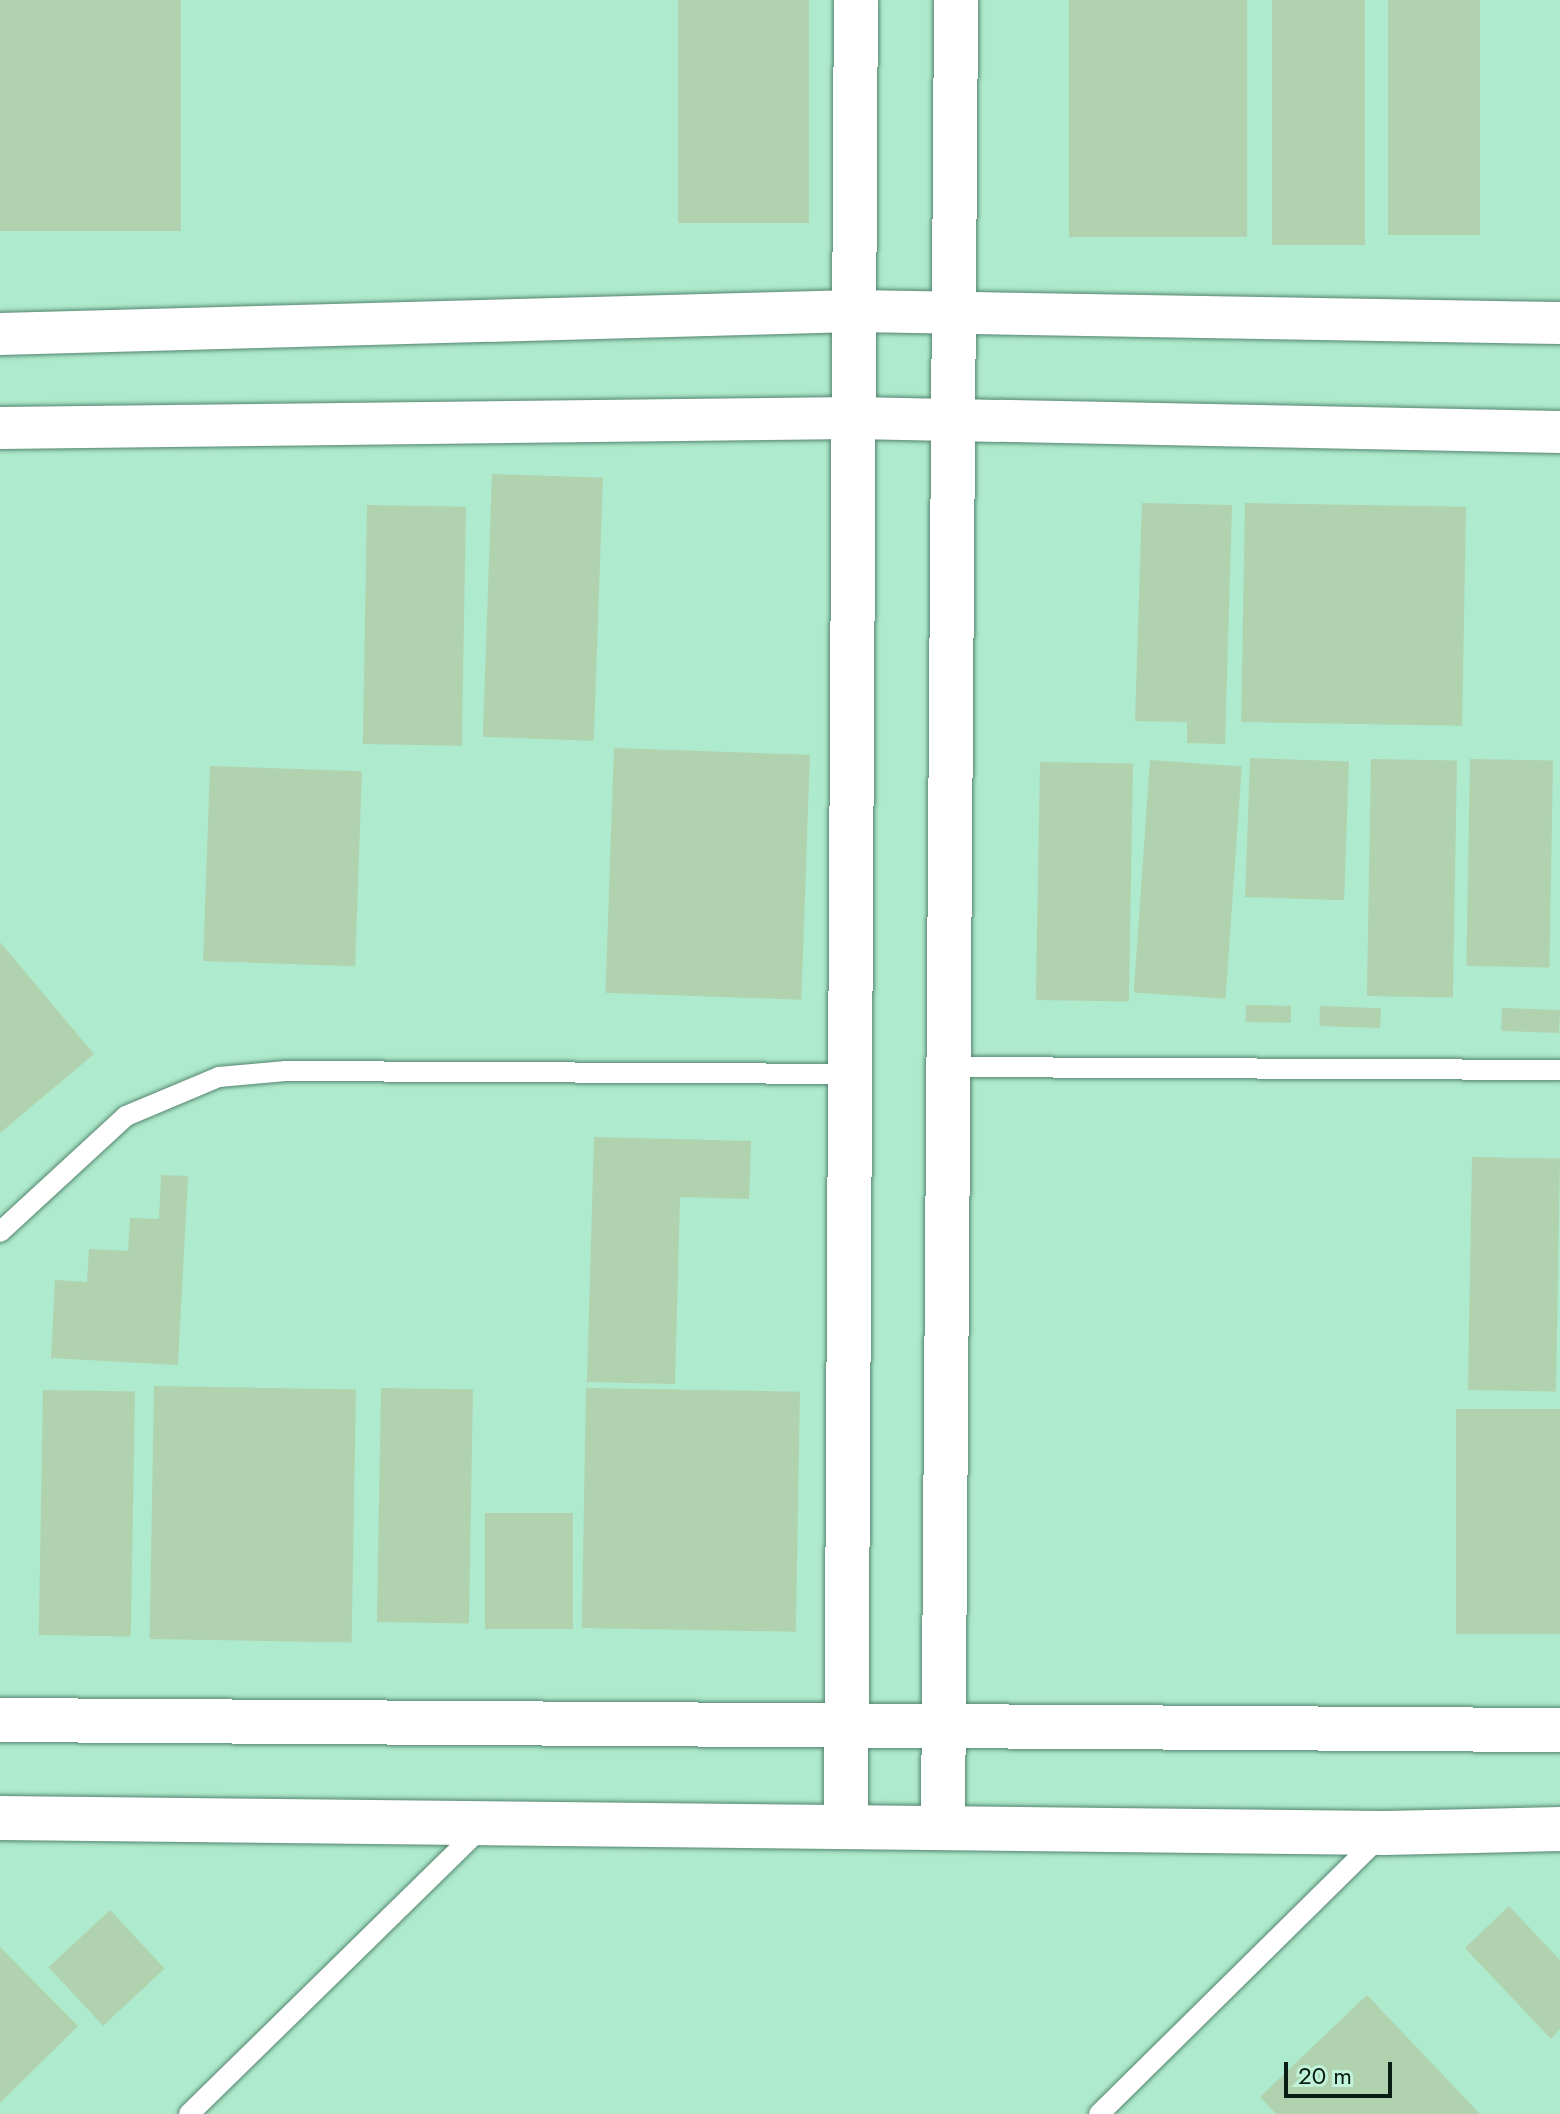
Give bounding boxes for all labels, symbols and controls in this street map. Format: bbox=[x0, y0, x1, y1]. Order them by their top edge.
scale bar bbox=[1288, 2046, 1396, 2096]
text: 20 m bbox=[1298, 2058, 1352, 2093]

